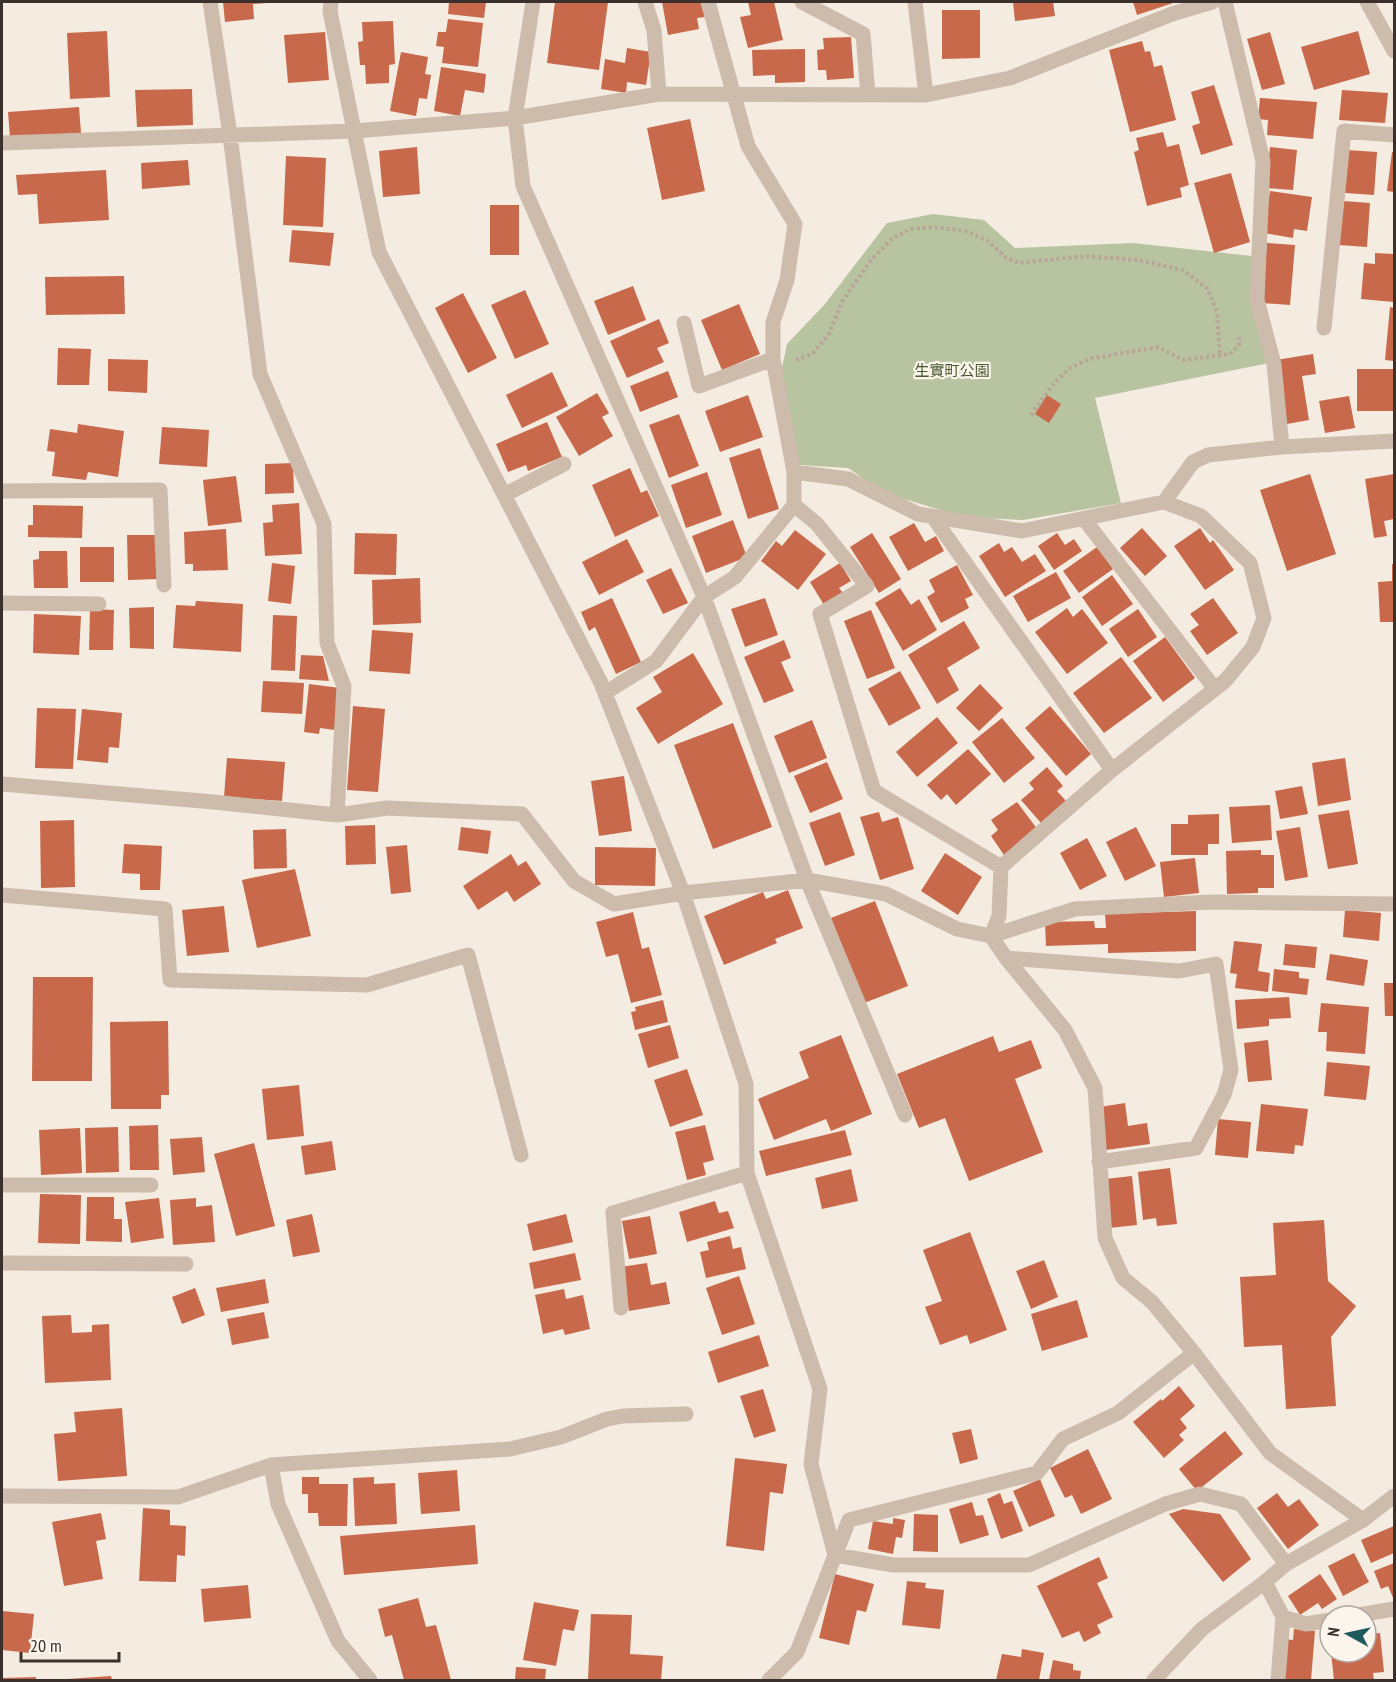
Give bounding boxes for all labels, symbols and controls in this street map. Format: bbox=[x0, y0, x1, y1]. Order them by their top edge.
park label: 生實町公園 bbox=[914, 361, 990, 380]
north arrow bbox=[1318, 1604, 1378, 1664]
scale bar bbox=[21, 1625, 118, 1663]
text: N bbox=[1323, 1626, 1344, 1638]
text: 20 m bbox=[30, 1634, 62, 1657]

